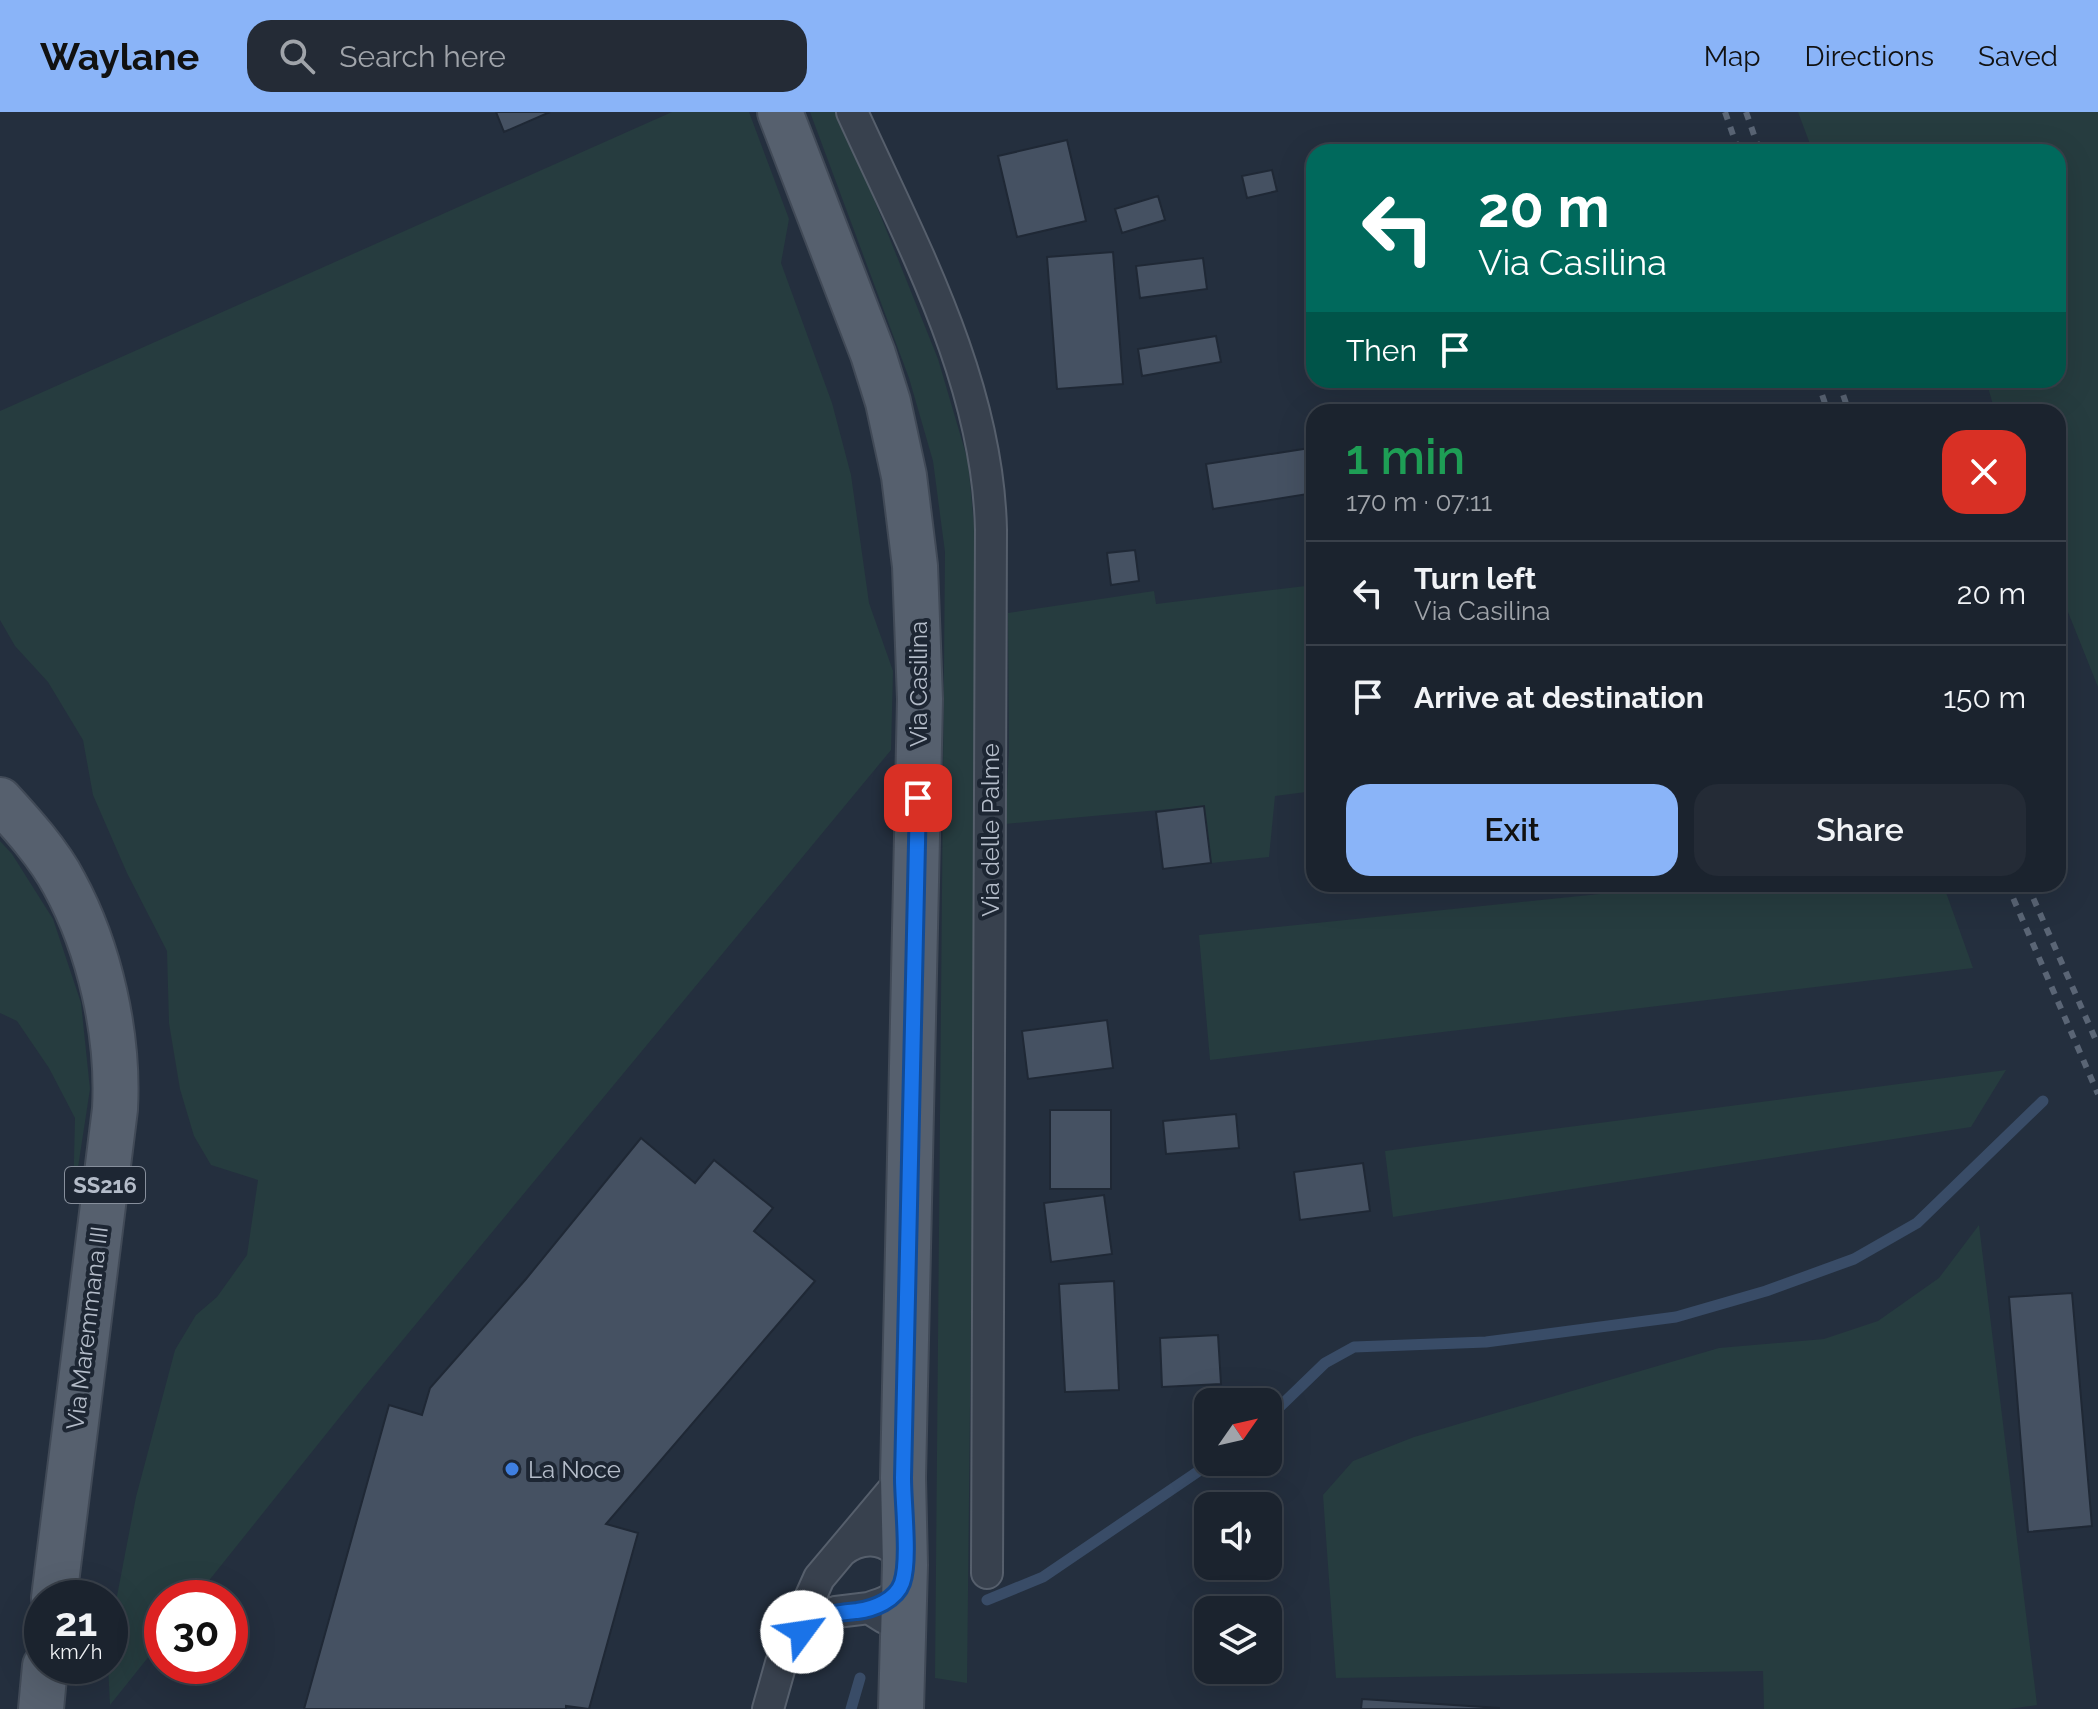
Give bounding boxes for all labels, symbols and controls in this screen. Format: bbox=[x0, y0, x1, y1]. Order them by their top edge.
search box bbox=[247, 20, 807, 92]
text: Waylane bbox=[40, 34, 199, 79]
icon: search bbox=[275, 34, 319, 78]
text: Search here bbox=[339, 39, 506, 74]
text: Map bbox=[1704, 40, 1761, 73]
text: Directions bbox=[1805, 40, 1934, 73]
text: Saved bbox=[1978, 40, 2058, 73]
text: 20 m bbox=[1478, 174, 1610, 240]
icon: left bbox=[1346, 176, 1450, 280]
text: Via Casilina bbox=[1478, 241, 1667, 283]
icon: arrive bbox=[1433, 328, 1477, 372]
text: Then bbox=[1346, 333, 1417, 368]
text: 1 min bbox=[1346, 429, 1465, 485]
button: close bbox=[1942, 430, 2026, 514]
text: 170 m · 07:11 bbox=[1346, 487, 1492, 517]
text: Turn left bbox=[1414, 561, 1536, 596]
icon: left bbox=[1346, 571, 1390, 615]
text: 20 m bbox=[1957, 576, 2026, 611]
text: Via Casilina bbox=[1414, 596, 1550, 626]
street label: Via Casilina bbox=[904, 621, 933, 747]
icon: arrive bbox=[1346, 675, 1390, 719]
text: Arrive at destination bbox=[1414, 680, 1704, 715]
text: 150 m bbox=[1943, 680, 2026, 715]
street label: Via delle Palme bbox=[976, 743, 1005, 917]
pin bbox=[884, 764, 952, 832]
icon: arrive bbox=[896, 776, 940, 820]
button: Exit bbox=[1346, 784, 1678, 876]
button: Share bbox=[1694, 784, 2026, 876]
road number: SS216 bbox=[65, 1167, 145, 1203]
street label: Via Maremmana III bbox=[60, 1224, 114, 1432]
north arrow bbox=[1194, 1388, 1282, 1476]
map controls bbox=[1194, 1388, 1282, 1684]
place label: La Noce bbox=[528, 1455, 621, 1484]
marker: La Noce bbox=[503, 1460, 521, 1478]
button: sound bbox=[1194, 1492, 1282, 1580]
speed limit sign: 30 bbox=[144, 1580, 248, 1684]
position arrow bbox=[760, 1590, 844, 1674]
button: layers bbox=[1194, 1596, 1282, 1684]
text: 21 bbox=[55, 1598, 97, 1645]
text: km/h bbox=[50, 1640, 102, 1664]

